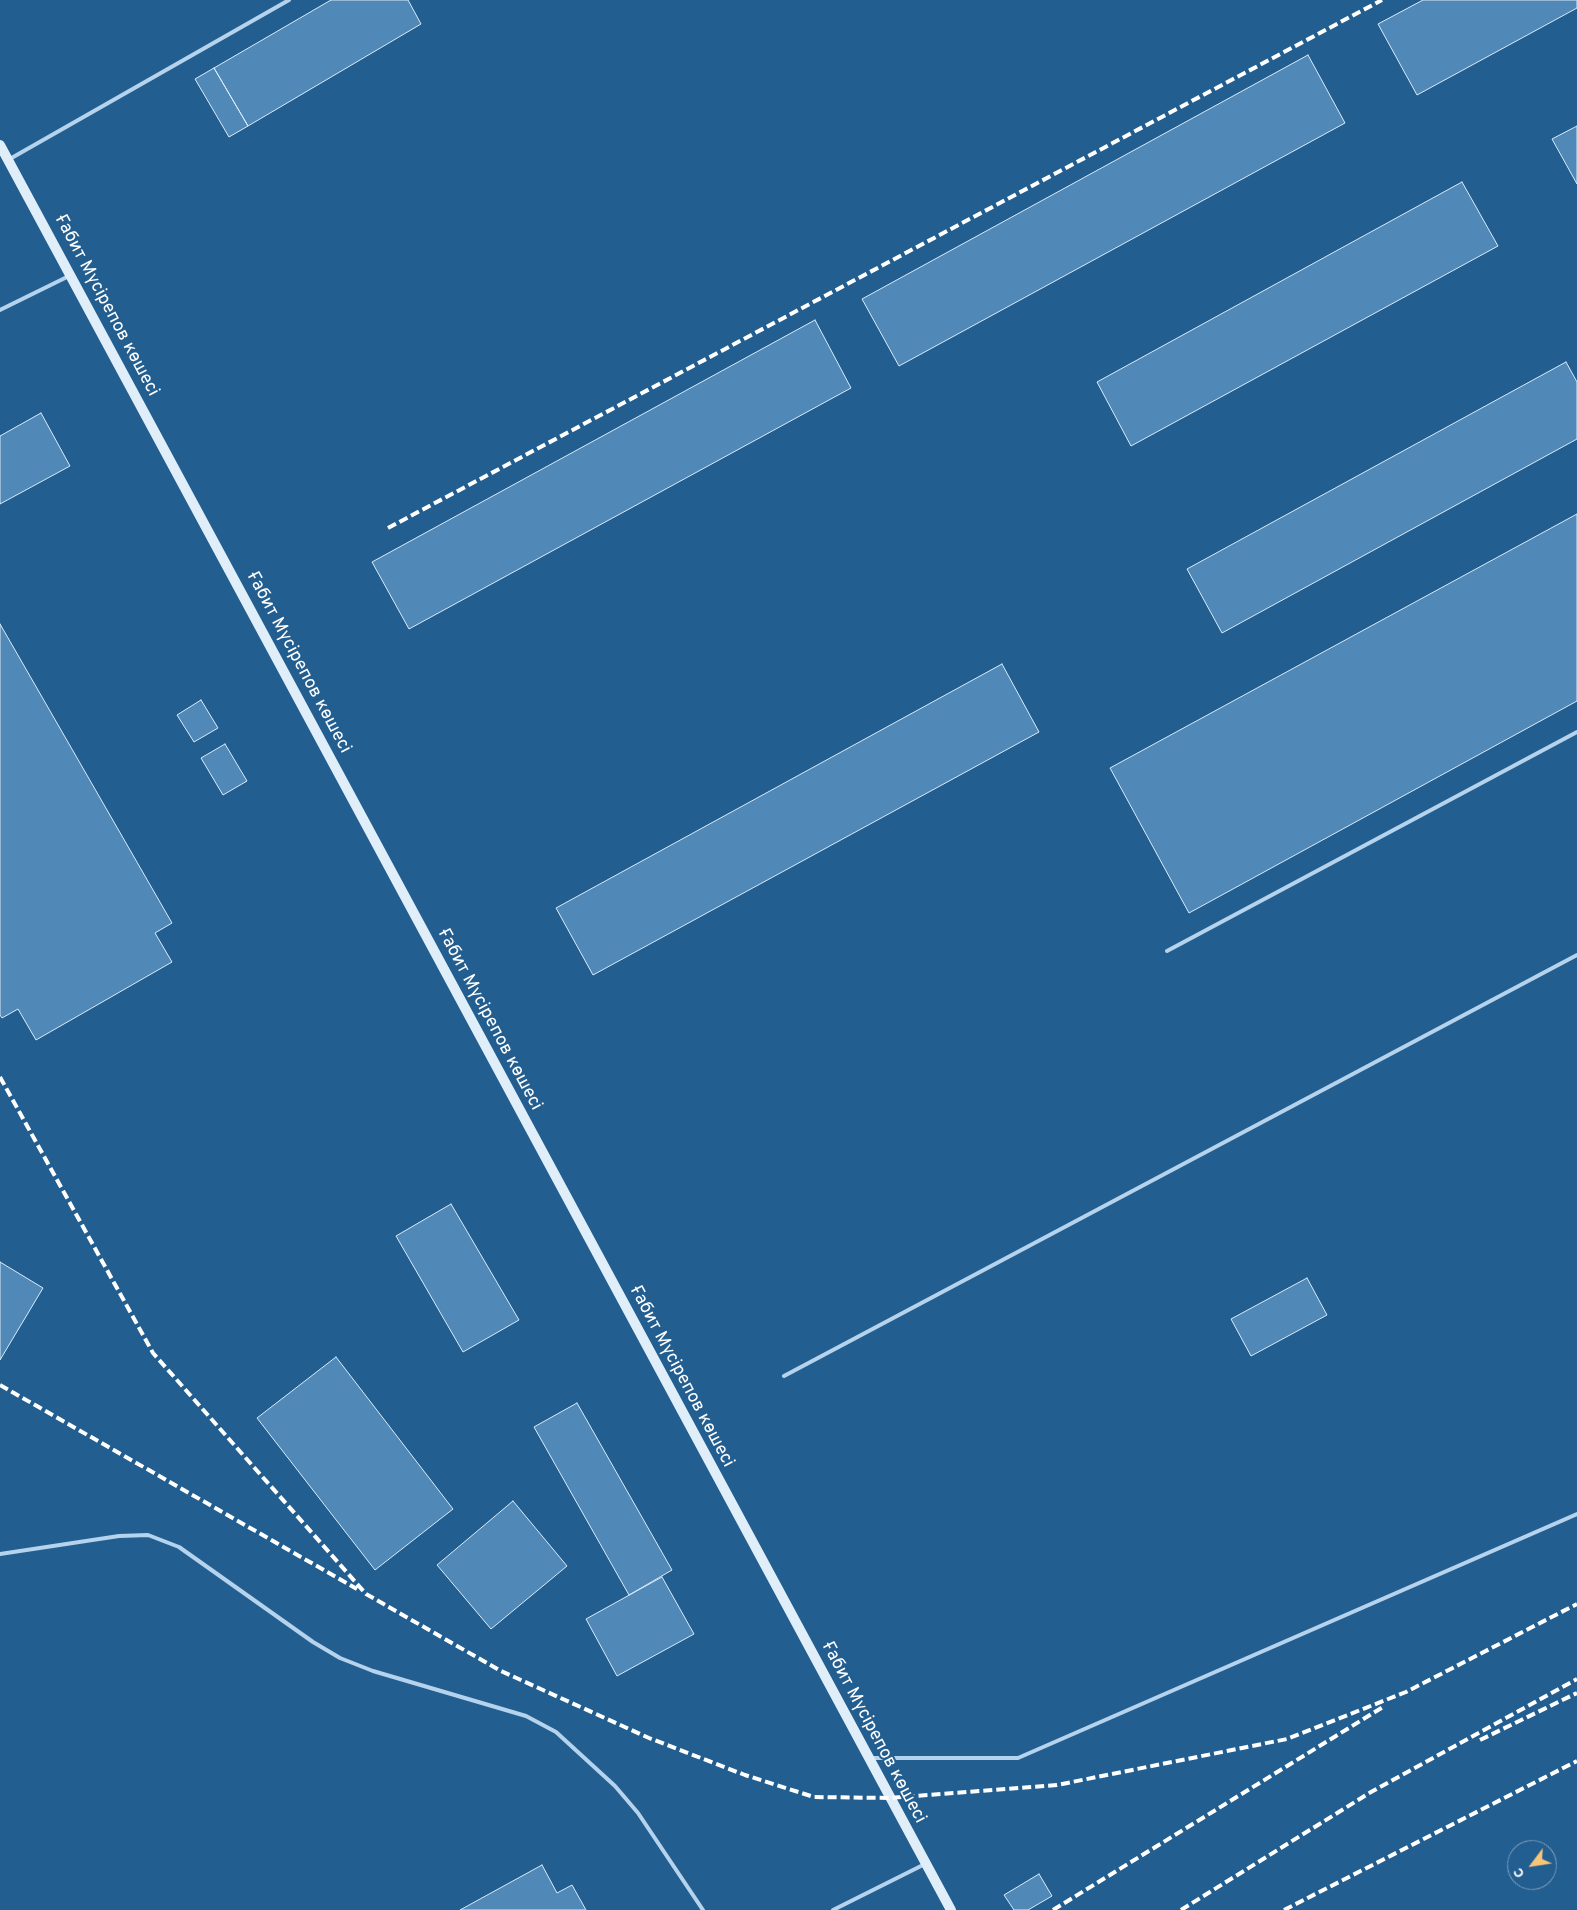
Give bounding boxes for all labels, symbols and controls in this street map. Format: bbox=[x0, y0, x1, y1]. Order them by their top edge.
street label: Ғабит Мүсірепов көшесі bbox=[49, 212, 163, 400]
street label: Ғабит Мүсірепов көшесі bbox=[241, 569, 355, 757]
street label: Ғабит Мүсірепов көшесі bbox=[432, 926, 546, 1114]
street label: Ғабит Мүсірепов көшесі bbox=[624, 1283, 738, 1471]
street label: Ғабит Мүсірепов көшесі bbox=[816, 1639, 930, 1827]
north arrow bbox=[1507, 1840, 1557, 1890]
text: С bbox=[1510, 1864, 1529, 1881]

